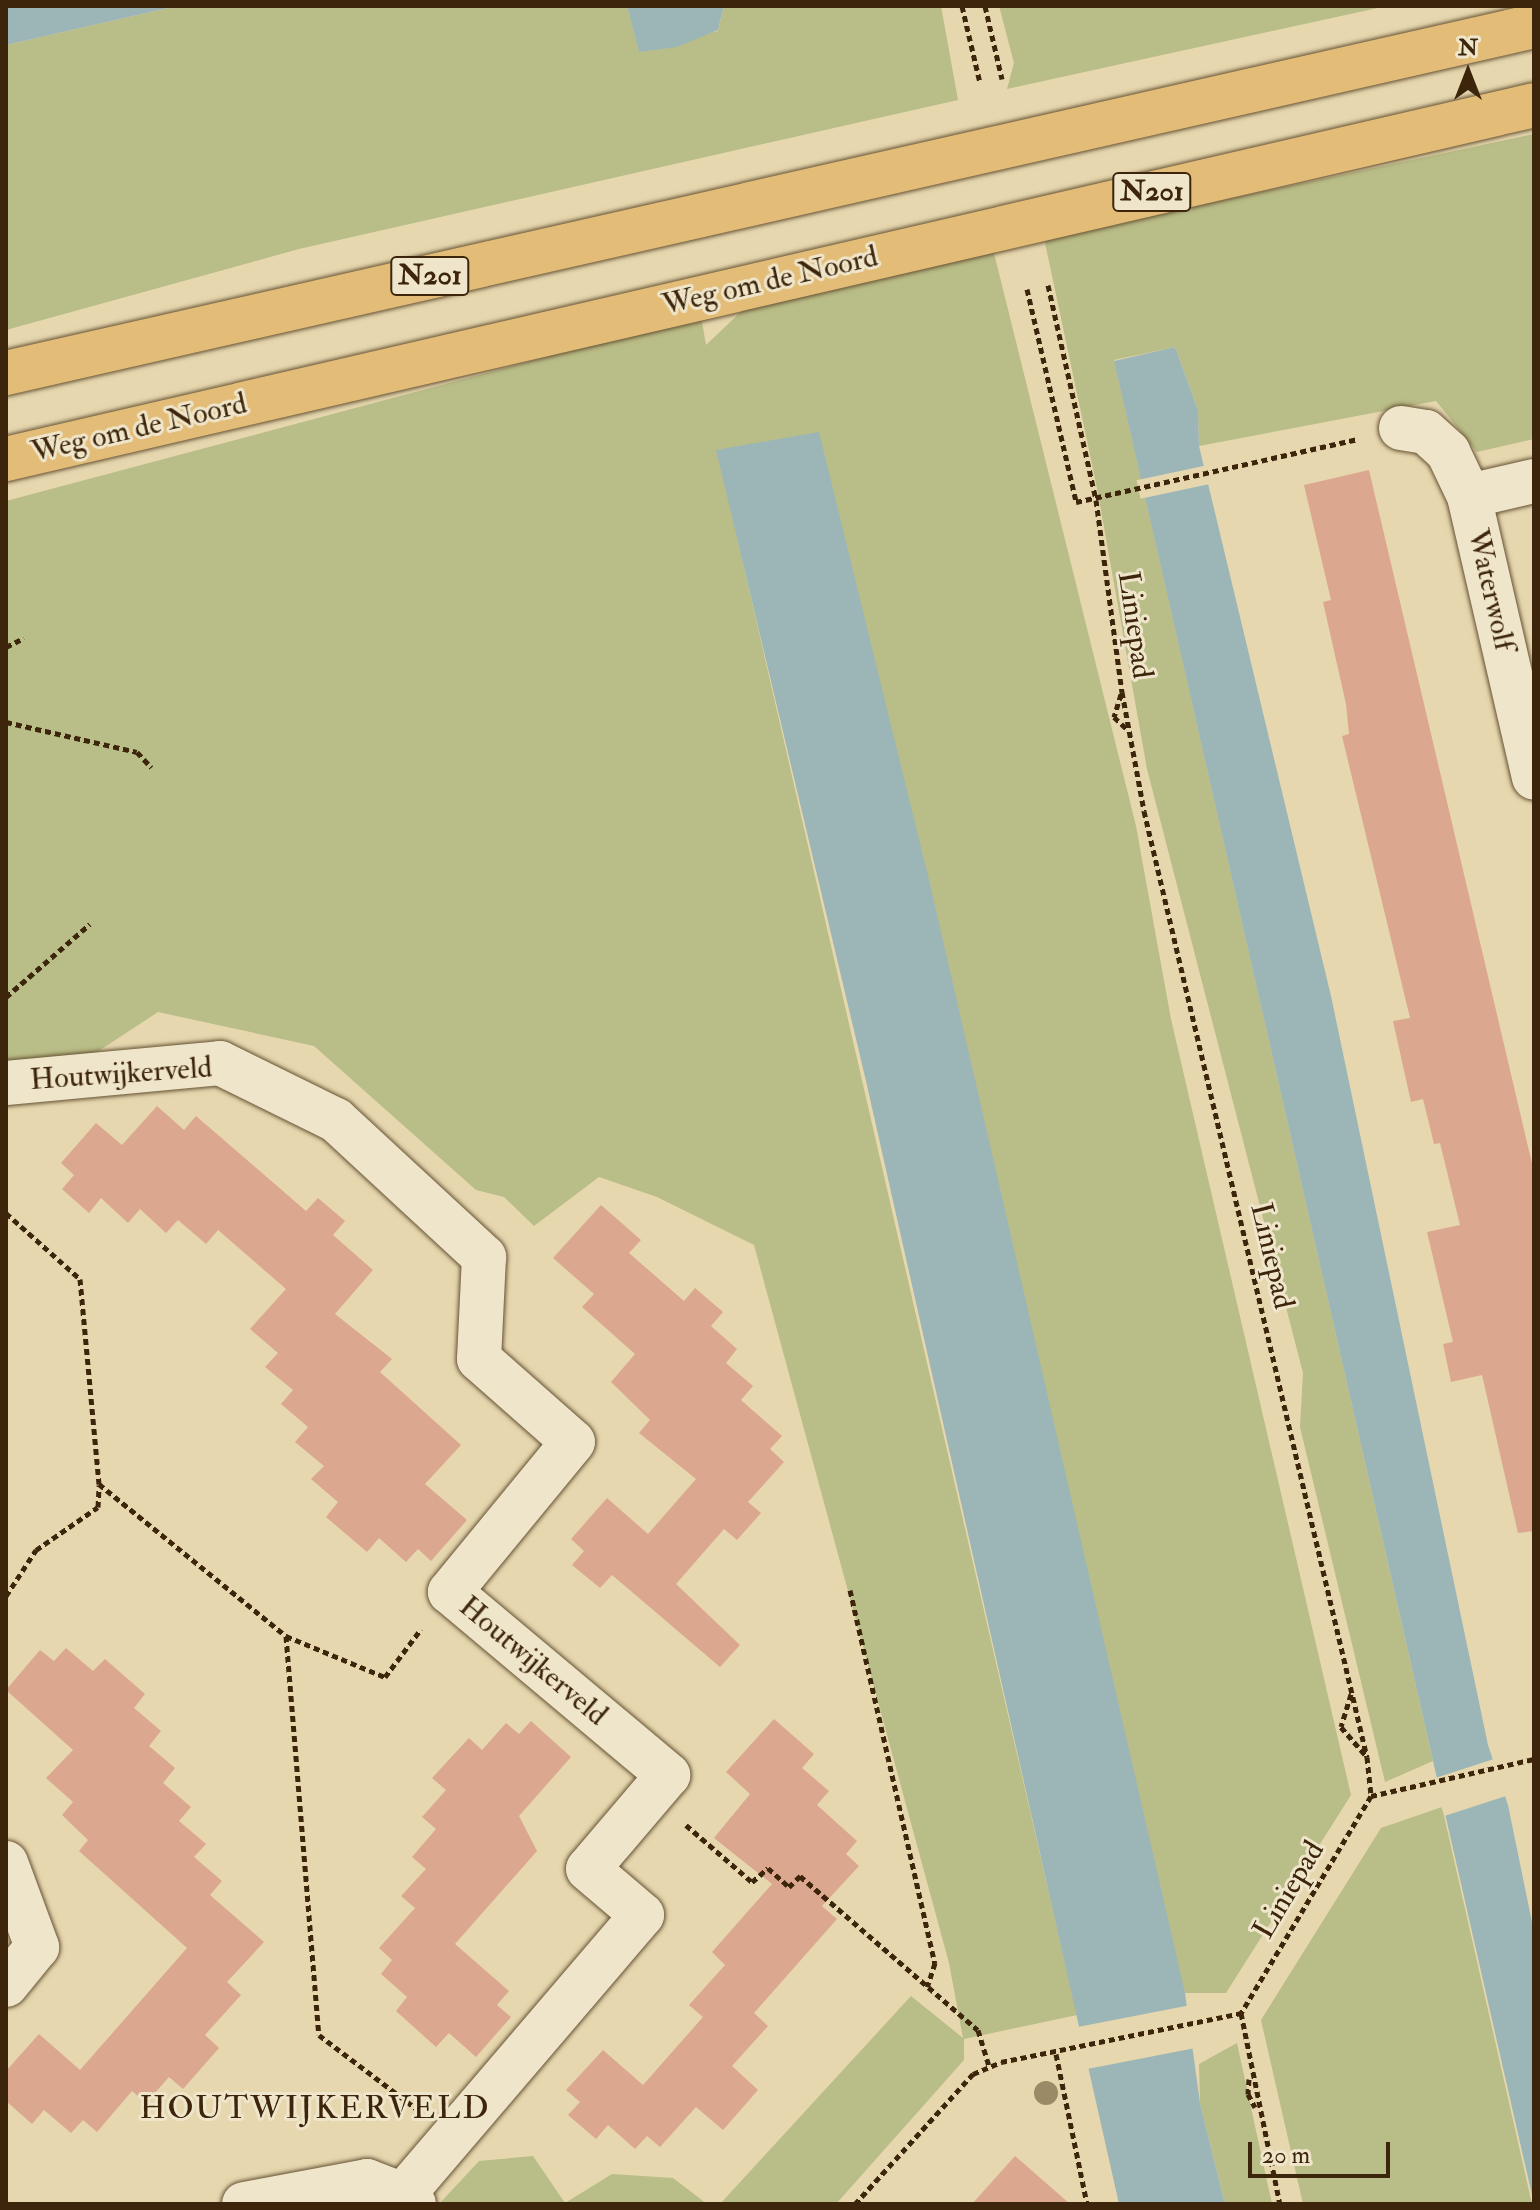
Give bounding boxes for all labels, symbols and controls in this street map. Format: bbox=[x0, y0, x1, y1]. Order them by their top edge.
north arrow bbox=[1428, 32, 1508, 112]
text: N bbox=[1458, 34, 1478, 62]
road number: N201 bbox=[1112, 168, 1192, 216]
street label: Weg om de Noord bbox=[659, 239, 881, 323]
road number: N201 bbox=[390, 252, 470, 300]
street label: Weg om de Noord bbox=[28, 386, 250, 470]
street label: Waterwolf bbox=[1460, 526, 1522, 654]
street label: Liniepad bbox=[1110, 569, 1160, 681]
street label: Houtwijkerveld bbox=[29, 1050, 213, 1098]
street label: Liniepad bbox=[1242, 1199, 1302, 1313]
street label: Houtwijkerveld bbox=[452, 1589, 614, 1733]
street label: Liniepad bbox=[1246, 1835, 1332, 1945]
district label: HOUTWIJKERVELD bbox=[140, 2089, 490, 2127]
scale bar bbox=[1252, 2126, 1394, 2176]
text: 20 m bbox=[1262, 2140, 1310, 2171]

